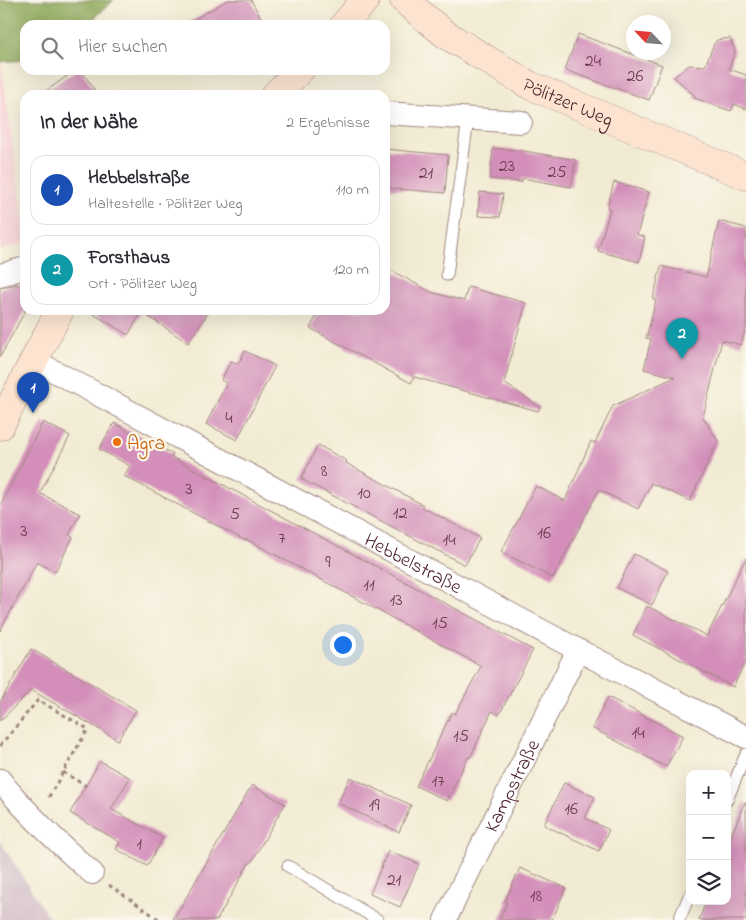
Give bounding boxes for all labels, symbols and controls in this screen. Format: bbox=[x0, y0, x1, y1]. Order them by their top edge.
north arrow bbox=[626, 15, 671, 60]
search box bbox=[20, 20, 390, 75]
icon: search bbox=[38, 34, 66, 62]
text: Hier suchen bbox=[78, 34, 167, 61]
house number: 24 bbox=[585, 49, 602, 75]
house number: 26 bbox=[627, 64, 644, 90]
street label: Pölitzer Weg bbox=[515, 72, 617, 137]
text: In der Nähe bbox=[40, 108, 138, 138]
text: 2 Ergebnisse bbox=[286, 111, 370, 135]
house number: 23 bbox=[499, 154, 515, 180]
house number: 25 bbox=[547, 160, 567, 186]
house number: 21 bbox=[419, 161, 434, 187]
text: Hebbelstraße bbox=[88, 165, 189, 192]
text: 1 bbox=[54, 178, 60, 202]
text: 110 m bbox=[335, 178, 369, 202]
text: Haltestelle · Pölitzer Weg bbox=[88, 192, 243, 216]
text: Forsthaus bbox=[88, 245, 170, 272]
text: 2 bbox=[53, 258, 61, 282]
text: 120 m bbox=[333, 258, 369, 282]
text: Ort · Pölitzer Weg bbox=[88, 272, 197, 296]
pin: 2 bbox=[666, 318, 698, 359]
pin: 1 bbox=[17, 372, 49, 413]
house number: 4 bbox=[225, 406, 233, 432]
place label: Agra bbox=[127, 430, 165, 460]
marker: Agra bbox=[111, 436, 123, 448]
house number: 8 bbox=[321, 459, 328, 485]
house number: 3 bbox=[185, 477, 193, 503]
house number: 10 bbox=[357, 481, 371, 507]
house number: 12 bbox=[393, 501, 407, 527]
house number: 5 bbox=[230, 502, 240, 528]
house number: 3 bbox=[20, 519, 28, 545]
house number: 16 bbox=[537, 521, 551, 547]
house number: 7 bbox=[278, 526, 286, 552]
street label: Hebbelstraße bbox=[358, 527, 466, 603]
house number: 14 bbox=[442, 528, 456, 554]
house number: 9 bbox=[325, 550, 331, 576]
house number: 11 bbox=[363, 573, 375, 599]
house number: 13 bbox=[389, 588, 403, 614]
house number: 15 bbox=[432, 611, 448, 637]
your location bbox=[330, 632, 356, 658]
house number: 14 bbox=[631, 721, 645, 747]
house number: 15 bbox=[453, 724, 469, 750]
street label: Kampstraße bbox=[478, 735, 549, 838]
house number: 17 bbox=[431, 769, 445, 795]
map controls bbox=[686, 770, 731, 905]
button: + bbox=[686, 770, 731, 815]
house number: 19 bbox=[368, 793, 380, 819]
house number: 16 bbox=[564, 797, 578, 823]
button: − bbox=[686, 815, 731, 860]
house number: 1 bbox=[136, 832, 142, 858]
button: layers bbox=[686, 860, 731, 905]
house number: 21 bbox=[387, 868, 402, 894]
house number: 18 bbox=[530, 884, 542, 910]

